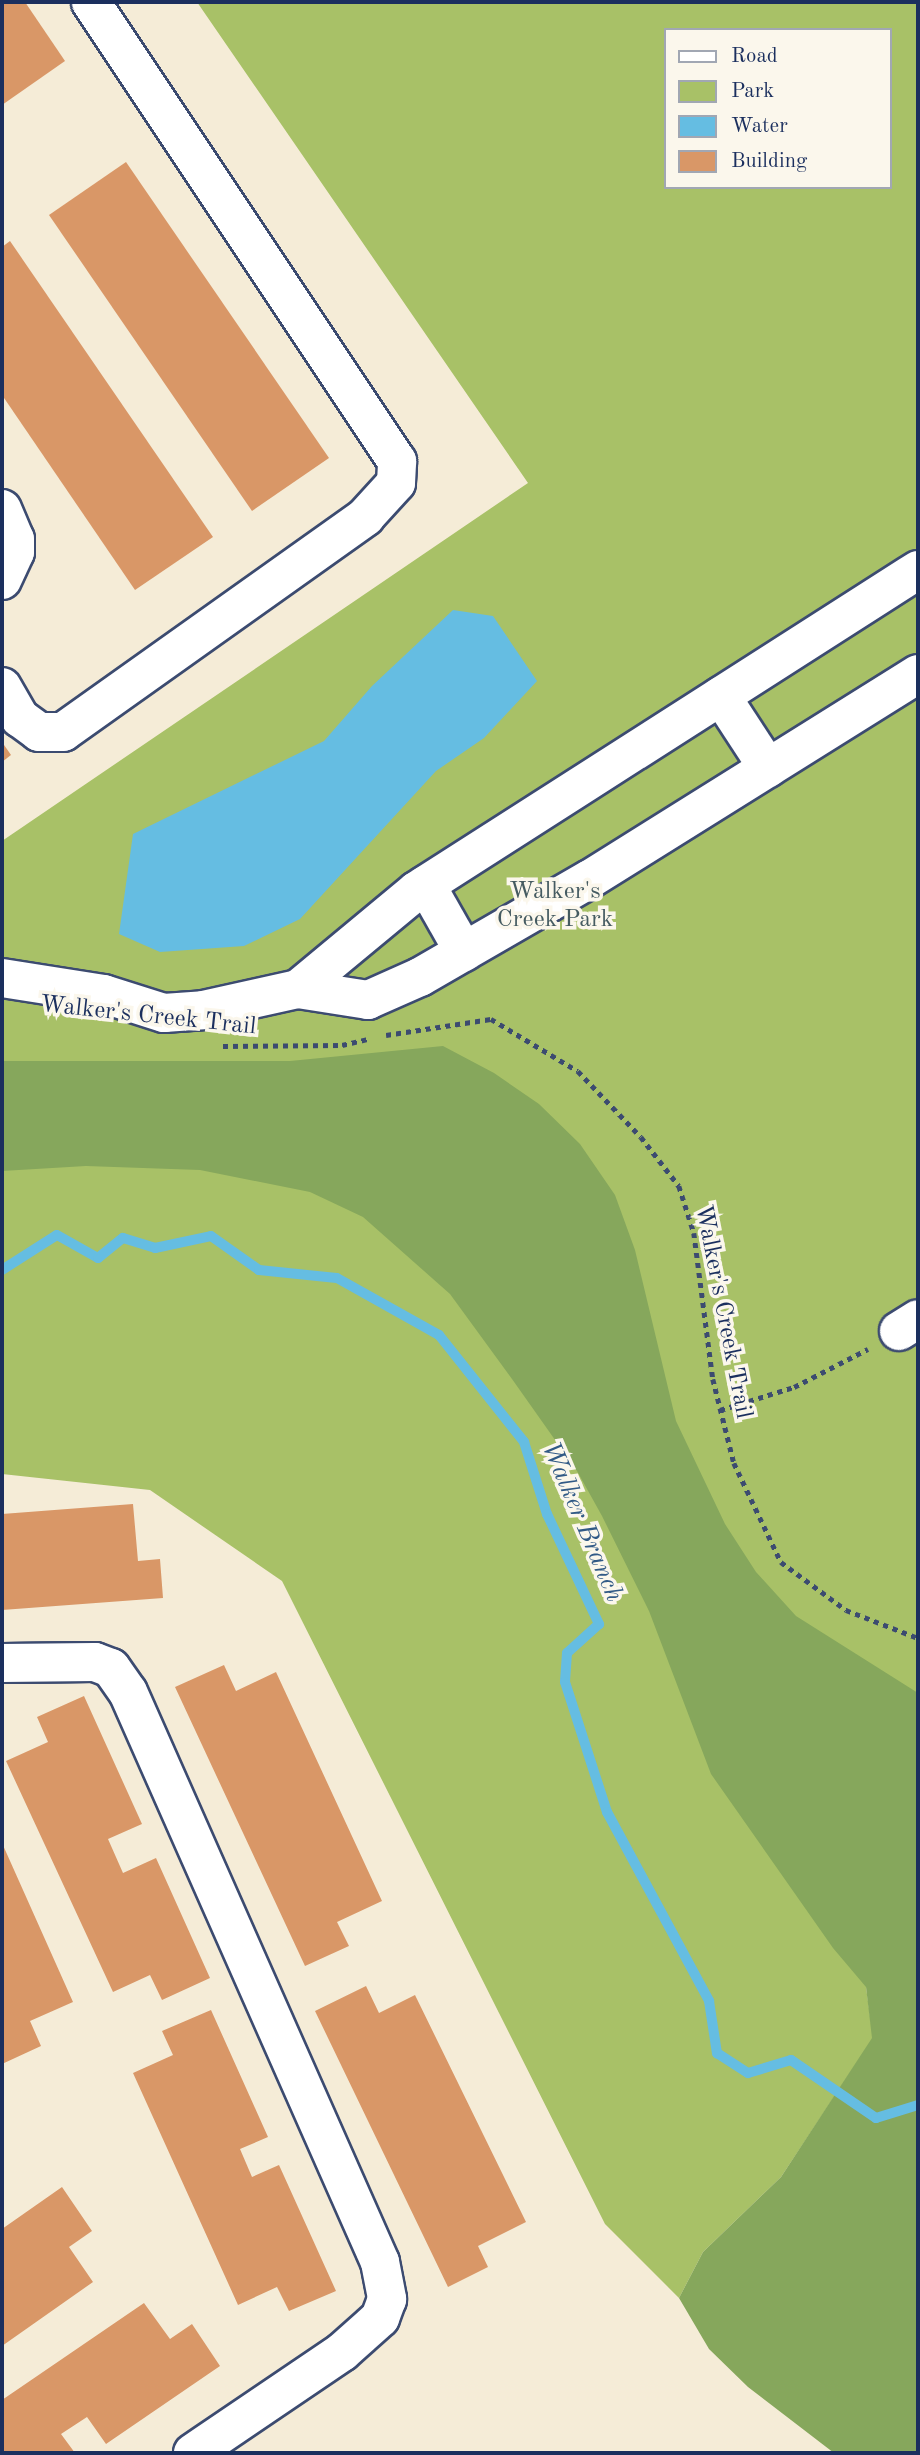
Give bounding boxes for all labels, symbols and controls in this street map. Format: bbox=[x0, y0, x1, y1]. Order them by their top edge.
legend bbox=[664, 28, 892, 189]
text: Road bbox=[731, 46, 778, 67]
text: Park bbox=[731, 81, 774, 102]
text: Water bbox=[731, 116, 788, 137]
text: Building bbox=[731, 151, 807, 172]
park label: Walker's Creek Park bbox=[497, 879, 613, 935]
street label: Walker's Creek Trail bbox=[38, 991, 258, 1043]
street label: Walker's Creek Trail bbox=[687, 1203, 757, 1421]
water label: Walker Branch bbox=[533, 1437, 629, 1607]

